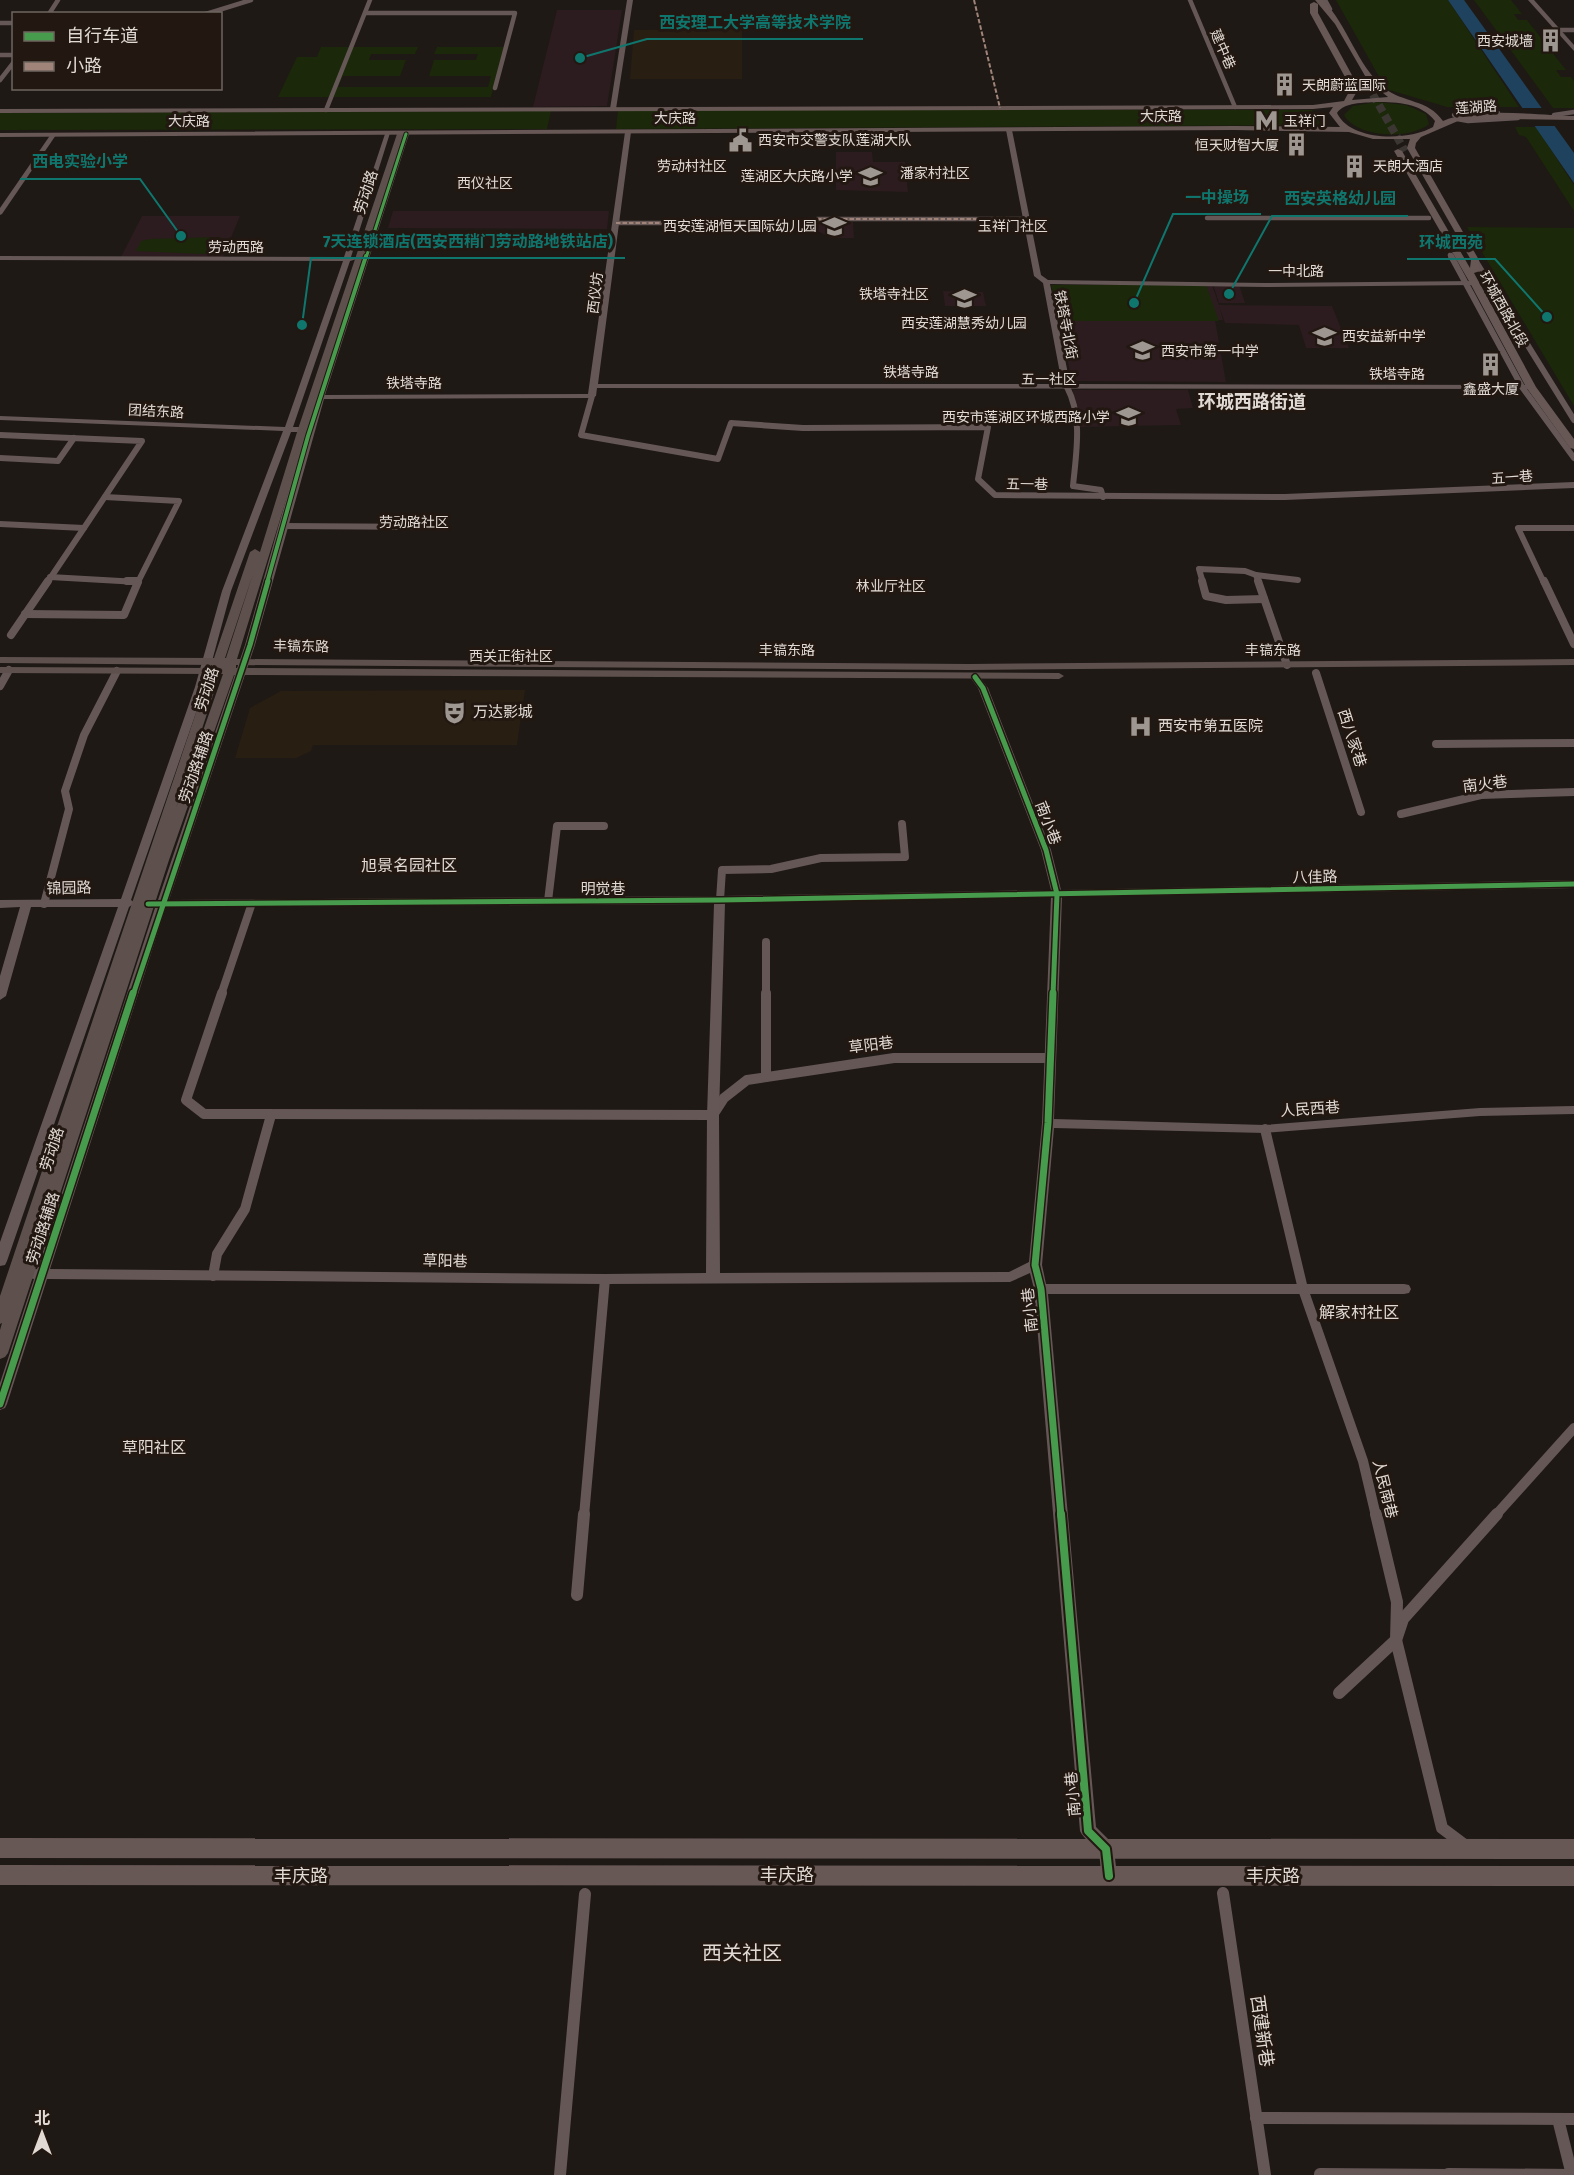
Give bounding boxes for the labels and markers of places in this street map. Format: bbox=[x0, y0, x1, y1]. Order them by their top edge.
callout: 西安理工大学高等技术学院 bbox=[647, 5, 863, 39]
building icon: 西安城墙 bbox=[1538, 28, 1564, 54]
place label: 西安城墙 bbox=[1477, 33, 1533, 50]
building icon: 天朗蔚蓝国际 bbox=[1271, 72, 1297, 98]
place label: 天朗蔚蓝国际 bbox=[1302, 77, 1386, 94]
metro station icon: 玉祥门 bbox=[1253, 108, 1279, 134]
place label: 玉祥门 bbox=[1284, 113, 1326, 130]
public building icon: 西安市交警支队莲湖大队 bbox=[727, 127, 753, 153]
place label: 西安市交警支队莲湖大队 bbox=[758, 132, 912, 149]
building icon: 恒天财智大厦 bbox=[1284, 132, 1310, 158]
place label: 恒天财智大厦 bbox=[1195, 137, 1279, 154]
callout: 西电实验小学 bbox=[20, 145, 140, 179]
building icon: 天朗大酒店 bbox=[1342, 153, 1368, 179]
place label: 天朗大酒店 bbox=[1373, 158, 1443, 175]
school or university icon: 莲湖区大庆路小学 bbox=[858, 163, 884, 189]
place label: 莲湖区大庆路小学 bbox=[741, 168, 853, 185]
callout: 一中操场 bbox=[1173, 180, 1261, 214]
callout: 西安英格幼儿园 bbox=[1272, 182, 1408, 216]
school or university icon: 西安莲湖恒天国际幼儿园 bbox=[822, 213, 848, 239]
place label: 西安莲湖恒天国际幼儿园 bbox=[663, 218, 817, 235]
callout: 7天连锁酒店(西安西稍门劳动路地铁站店) bbox=[311, 224, 625, 258]
callout: 环城西苑 bbox=[1407, 225, 1495, 259]
school or university icon: 西安莲湖慧秀幼儿园 bbox=[951, 286, 977, 312]
place label: 西安莲湖慧秀幼儿园 bbox=[901, 315, 1027, 332]
school or university icon: 西安益新中学 bbox=[1311, 323, 1337, 349]
place label: 西安益新中学 bbox=[1342, 328, 1426, 345]
school or university icon: 西安市第一中学 bbox=[1130, 338, 1156, 364]
place label: 西安市第一中学 bbox=[1161, 343, 1259, 360]
building icon: 鑫盛大厦 bbox=[1478, 352, 1504, 378]
place label: 鑫盛大厦 bbox=[1463, 381, 1519, 398]
school or university icon: 西安市莲湖区环城西路小学 bbox=[1115, 404, 1141, 430]
place label: 西安市莲湖区环城西路小学 bbox=[942, 409, 1110, 426]
theatre icon: 万达影城 bbox=[442, 699, 468, 725]
place label: 万达影城 bbox=[473, 703, 533, 721]
hospital icon: 西安市第五医院 bbox=[1127, 713, 1153, 739]
place label: 西安市第五医院 bbox=[1158, 717, 1263, 735]

